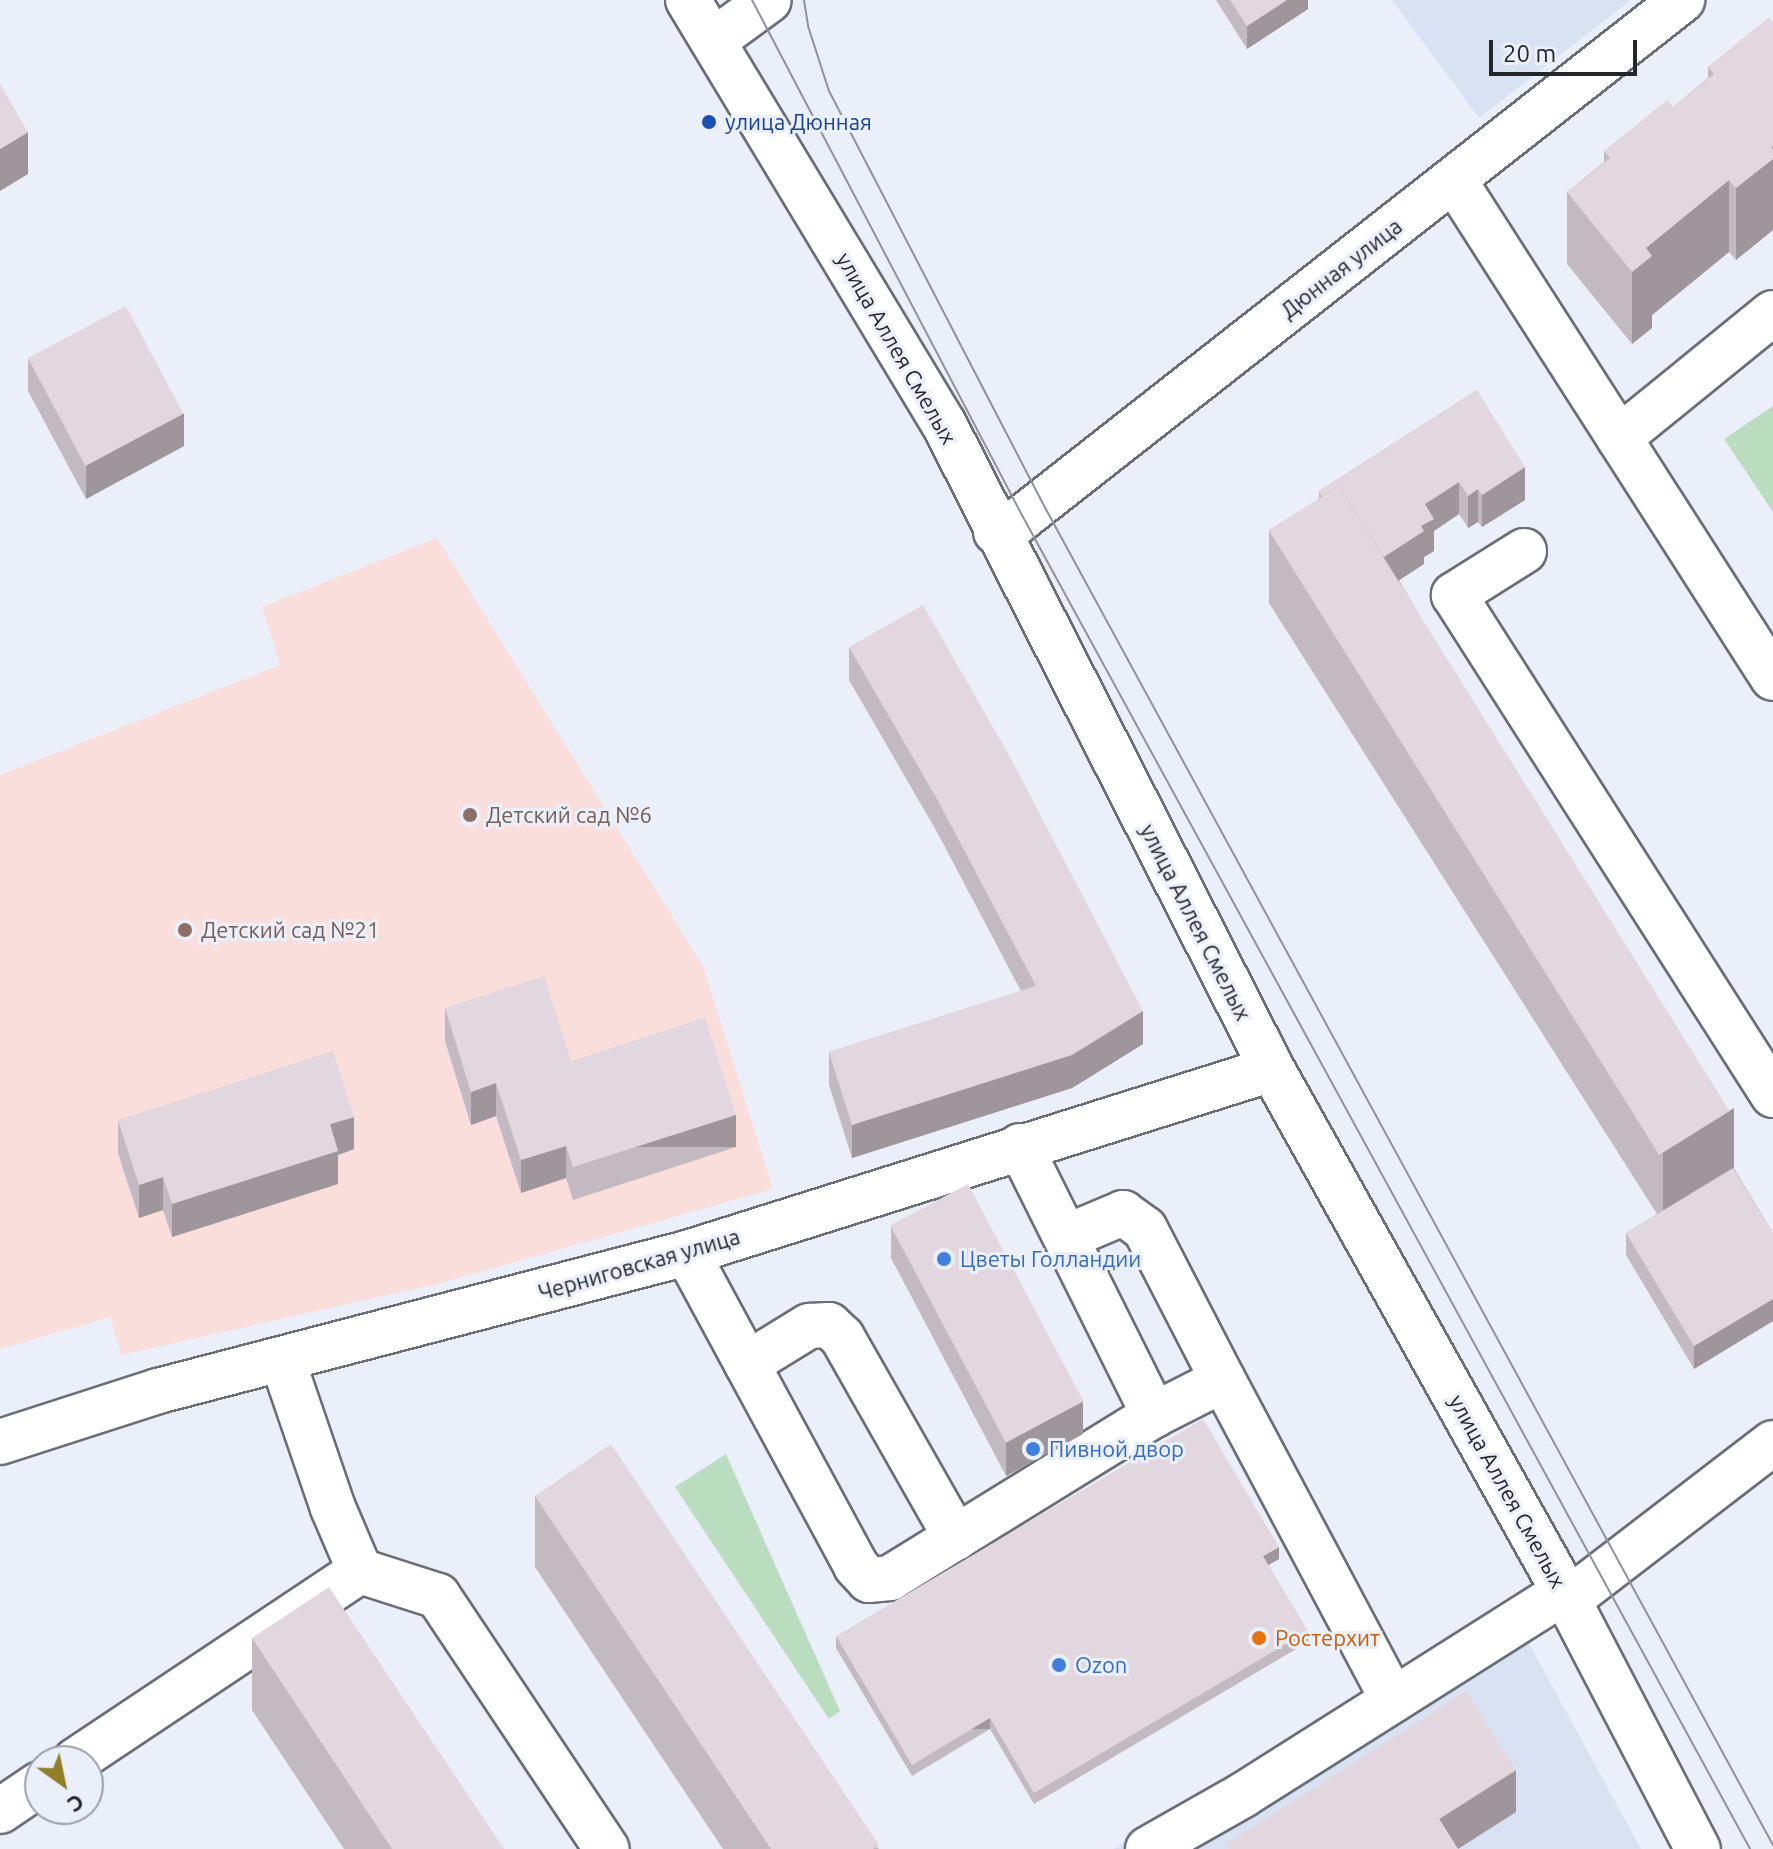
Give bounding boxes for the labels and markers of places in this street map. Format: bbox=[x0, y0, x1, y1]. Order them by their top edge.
place label: улица Дюнная bbox=[725, 109, 872, 135]
marker: улица Дюнная bbox=[700, 113, 718, 131]
place label: Детский сад №6 bbox=[486, 802, 652, 828]
marker: Детский сад №6 bbox=[461, 806, 479, 824]
place label: Детский сад №21 bbox=[201, 917, 379, 943]
marker: Детский сад №21 bbox=[176, 921, 194, 939]
place label: Цветы Голландии bbox=[960, 1246, 1141, 1272]
marker: Цветы Голландии bbox=[935, 1250, 953, 1268]
place label: Пивной двор bbox=[1049, 1436, 1184, 1462]
marker: Пивной двор bbox=[1024, 1440, 1042, 1458]
place label: Ростерхит bbox=[1275, 1625, 1380, 1651]
marker: Ростерхит bbox=[1250, 1629, 1268, 1647]
place label: Ozon bbox=[1075, 1652, 1127, 1678]
marker: Ozon bbox=[1050, 1656, 1068, 1674]

